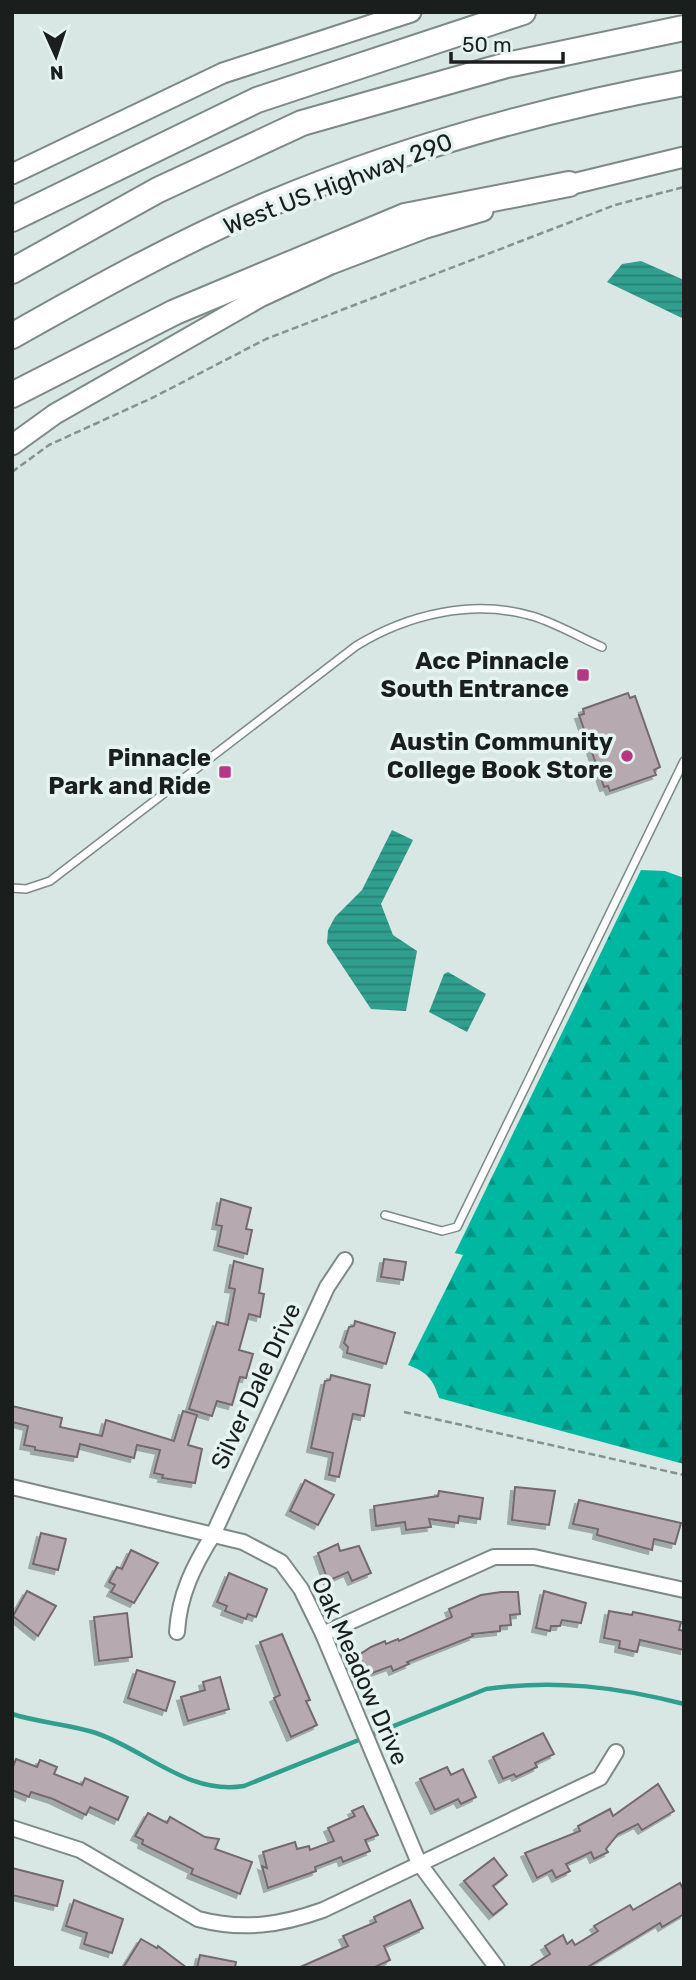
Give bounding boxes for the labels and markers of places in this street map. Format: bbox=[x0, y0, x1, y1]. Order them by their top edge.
place label: Acc Pinnacle South Entrance bbox=[381, 647, 569, 703]
marker: Acc Pinnacle South Entrance bbox=[575, 667, 591, 683]
place label: Austin Community College Book Store bbox=[387, 728, 613, 784]
place label: Pinnacle Park and Ride bbox=[48, 744, 211, 800]
marker: Austin Community College Book Store bbox=[619, 748, 635, 764]
marker: Pinnacle Park and Ride bbox=[217, 764, 233, 780]

